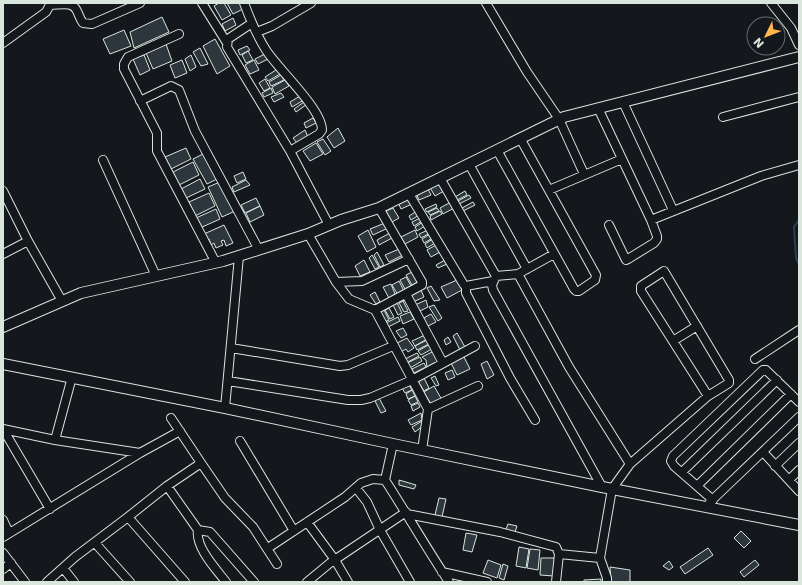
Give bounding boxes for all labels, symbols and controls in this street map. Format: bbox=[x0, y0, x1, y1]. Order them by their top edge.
north arrow bbox=[746, 16, 786, 56]
text: N bbox=[751, 35, 767, 50]

